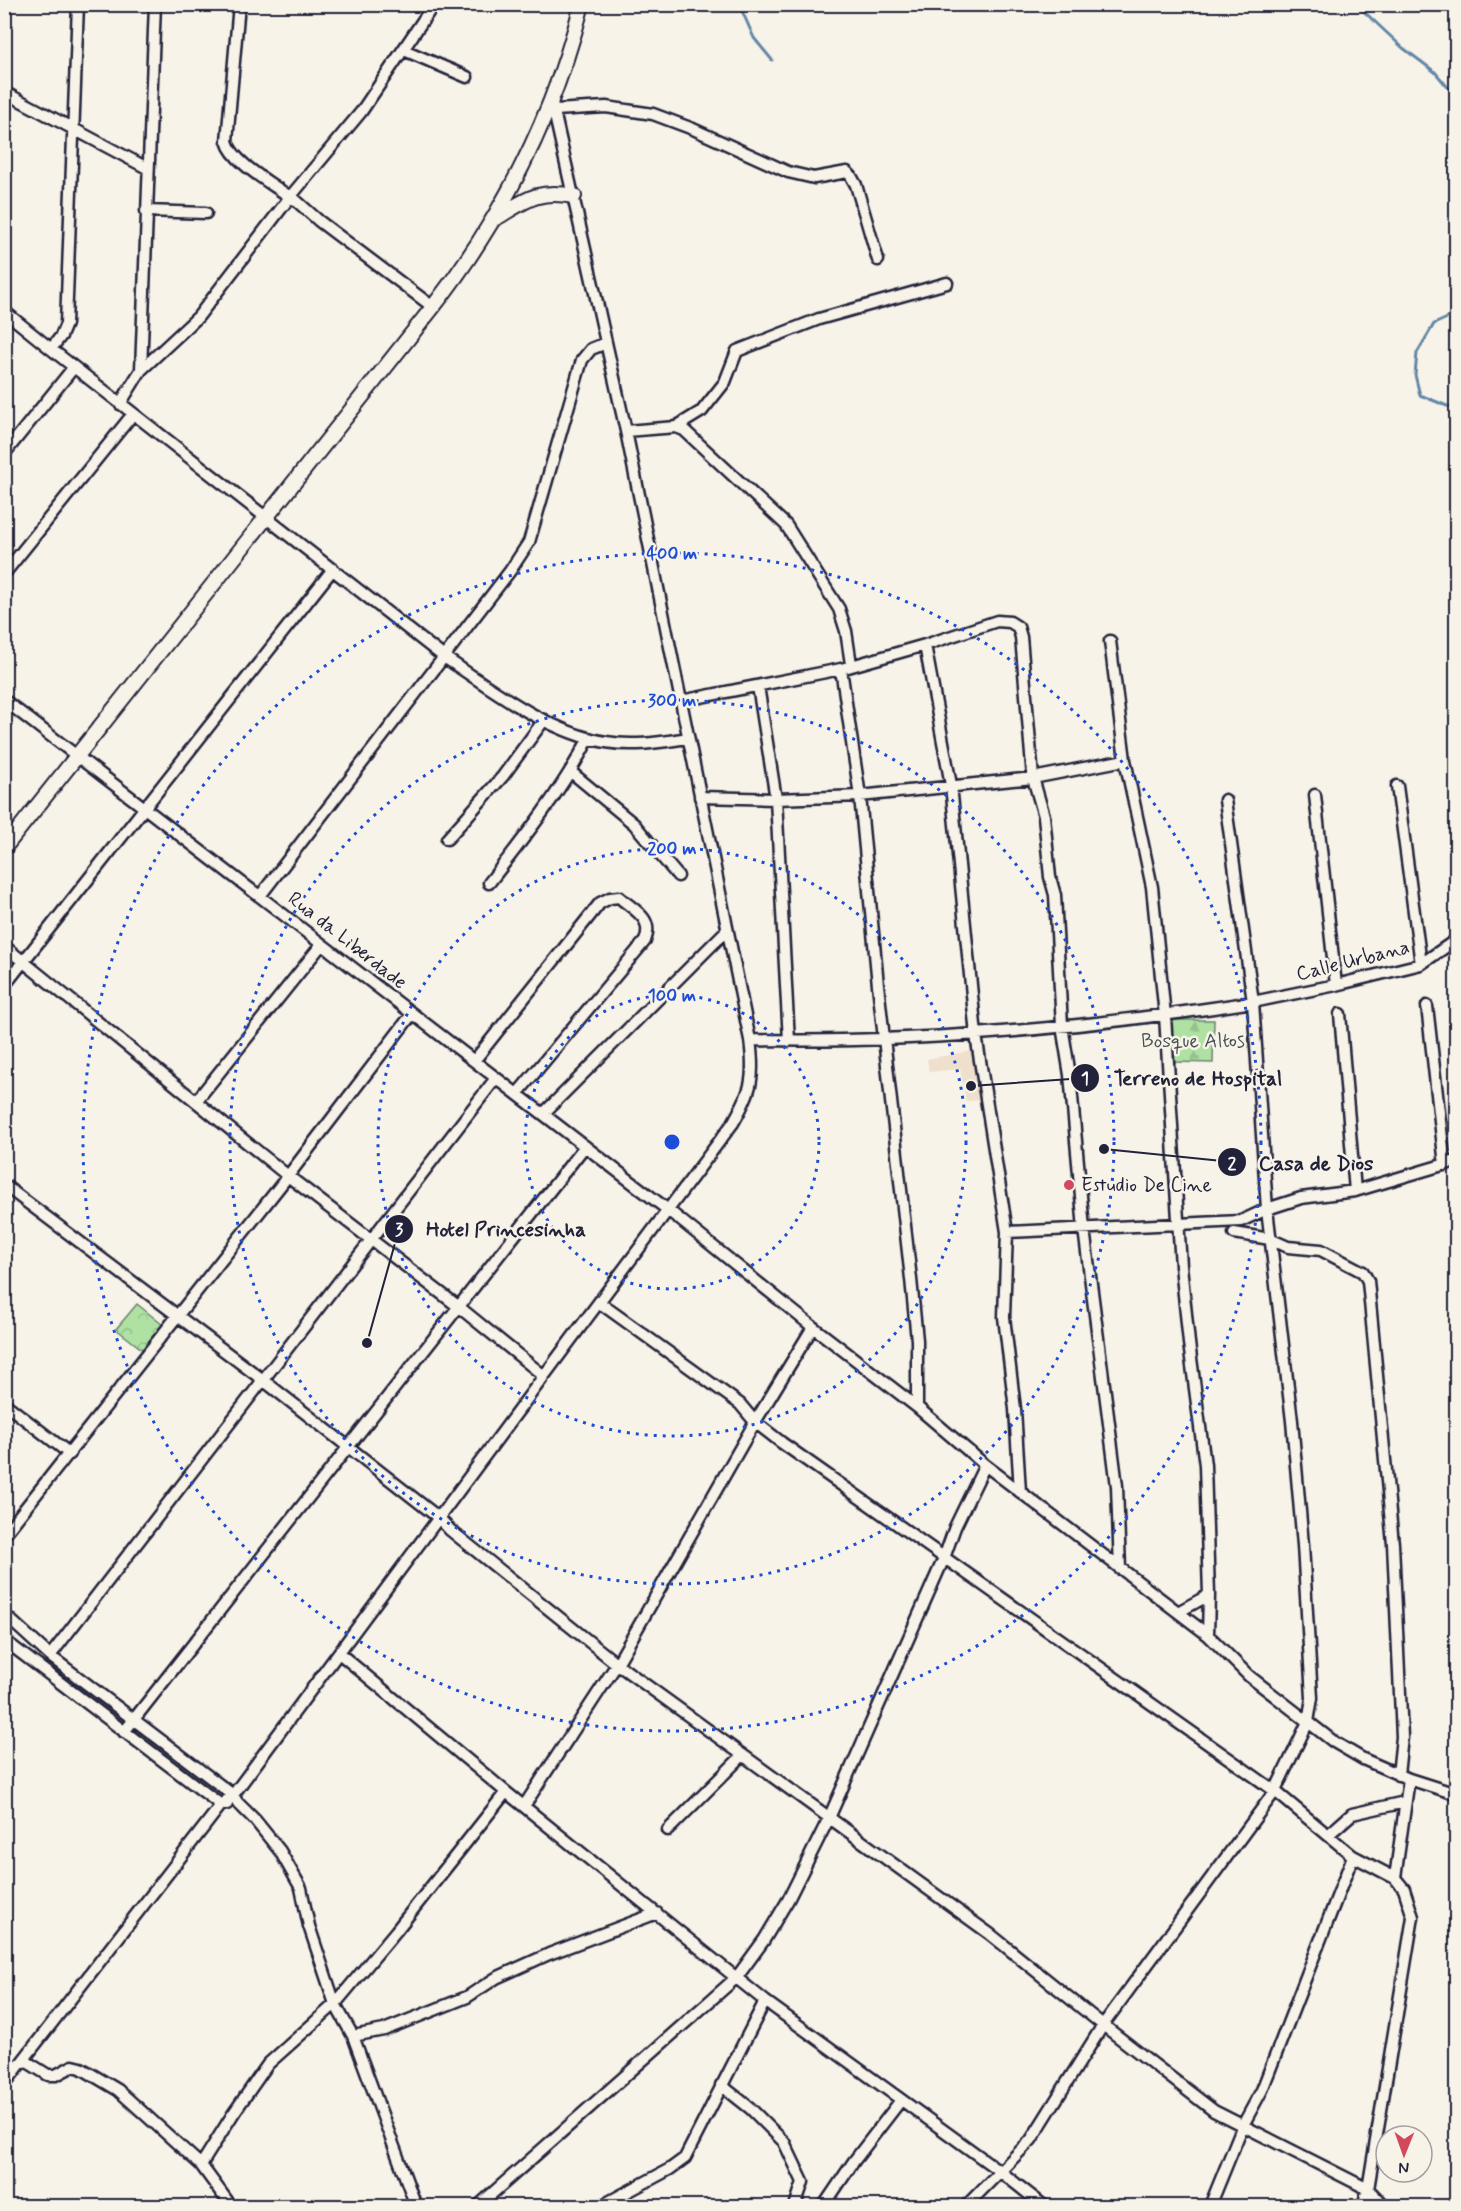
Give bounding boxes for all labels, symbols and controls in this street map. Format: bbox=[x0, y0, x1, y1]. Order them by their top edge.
text: 400 m bbox=[647, 542, 697, 566]
text: 300 m bbox=[648, 689, 696, 713]
text: 200 m bbox=[647, 837, 697, 861]
street label: Rua da Liberdade bbox=[282, 886, 412, 996]
street label: Calle Urbana bbox=[1293, 934, 1413, 988]
text: 100 m bbox=[648, 984, 696, 1008]
park label: Bosque Altos bbox=[1141, 1028, 1245, 1055]
callout: Terreno de Hospital bbox=[1070, 1059, 1296, 1098]
text: Terreno de Hospital bbox=[1114, 1065, 1282, 1093]
text: 1 bbox=[1081, 1067, 1089, 1091]
centre of rings bbox=[662, 1132, 682, 1152]
callout: Casa de Dios bbox=[1217, 1143, 1385, 1182]
text: Casa de Dios bbox=[1259, 1150, 1374, 1178]
text: 2 bbox=[1228, 1152, 1237, 1176]
place label: Estudio De Cine bbox=[1081, 1172, 1212, 1199]
marker: Estudio De Cine bbox=[1062, 1178, 1076, 1192]
callout: Hotel Princesinha bbox=[384, 1210, 598, 1249]
text: Hotel Princesinha bbox=[426, 1216, 586, 1244]
text: 3 bbox=[395, 1218, 404, 1242]
north arrow bbox=[1374, 2124, 1434, 2184]
text: N bbox=[1398, 2157, 1409, 2178]

